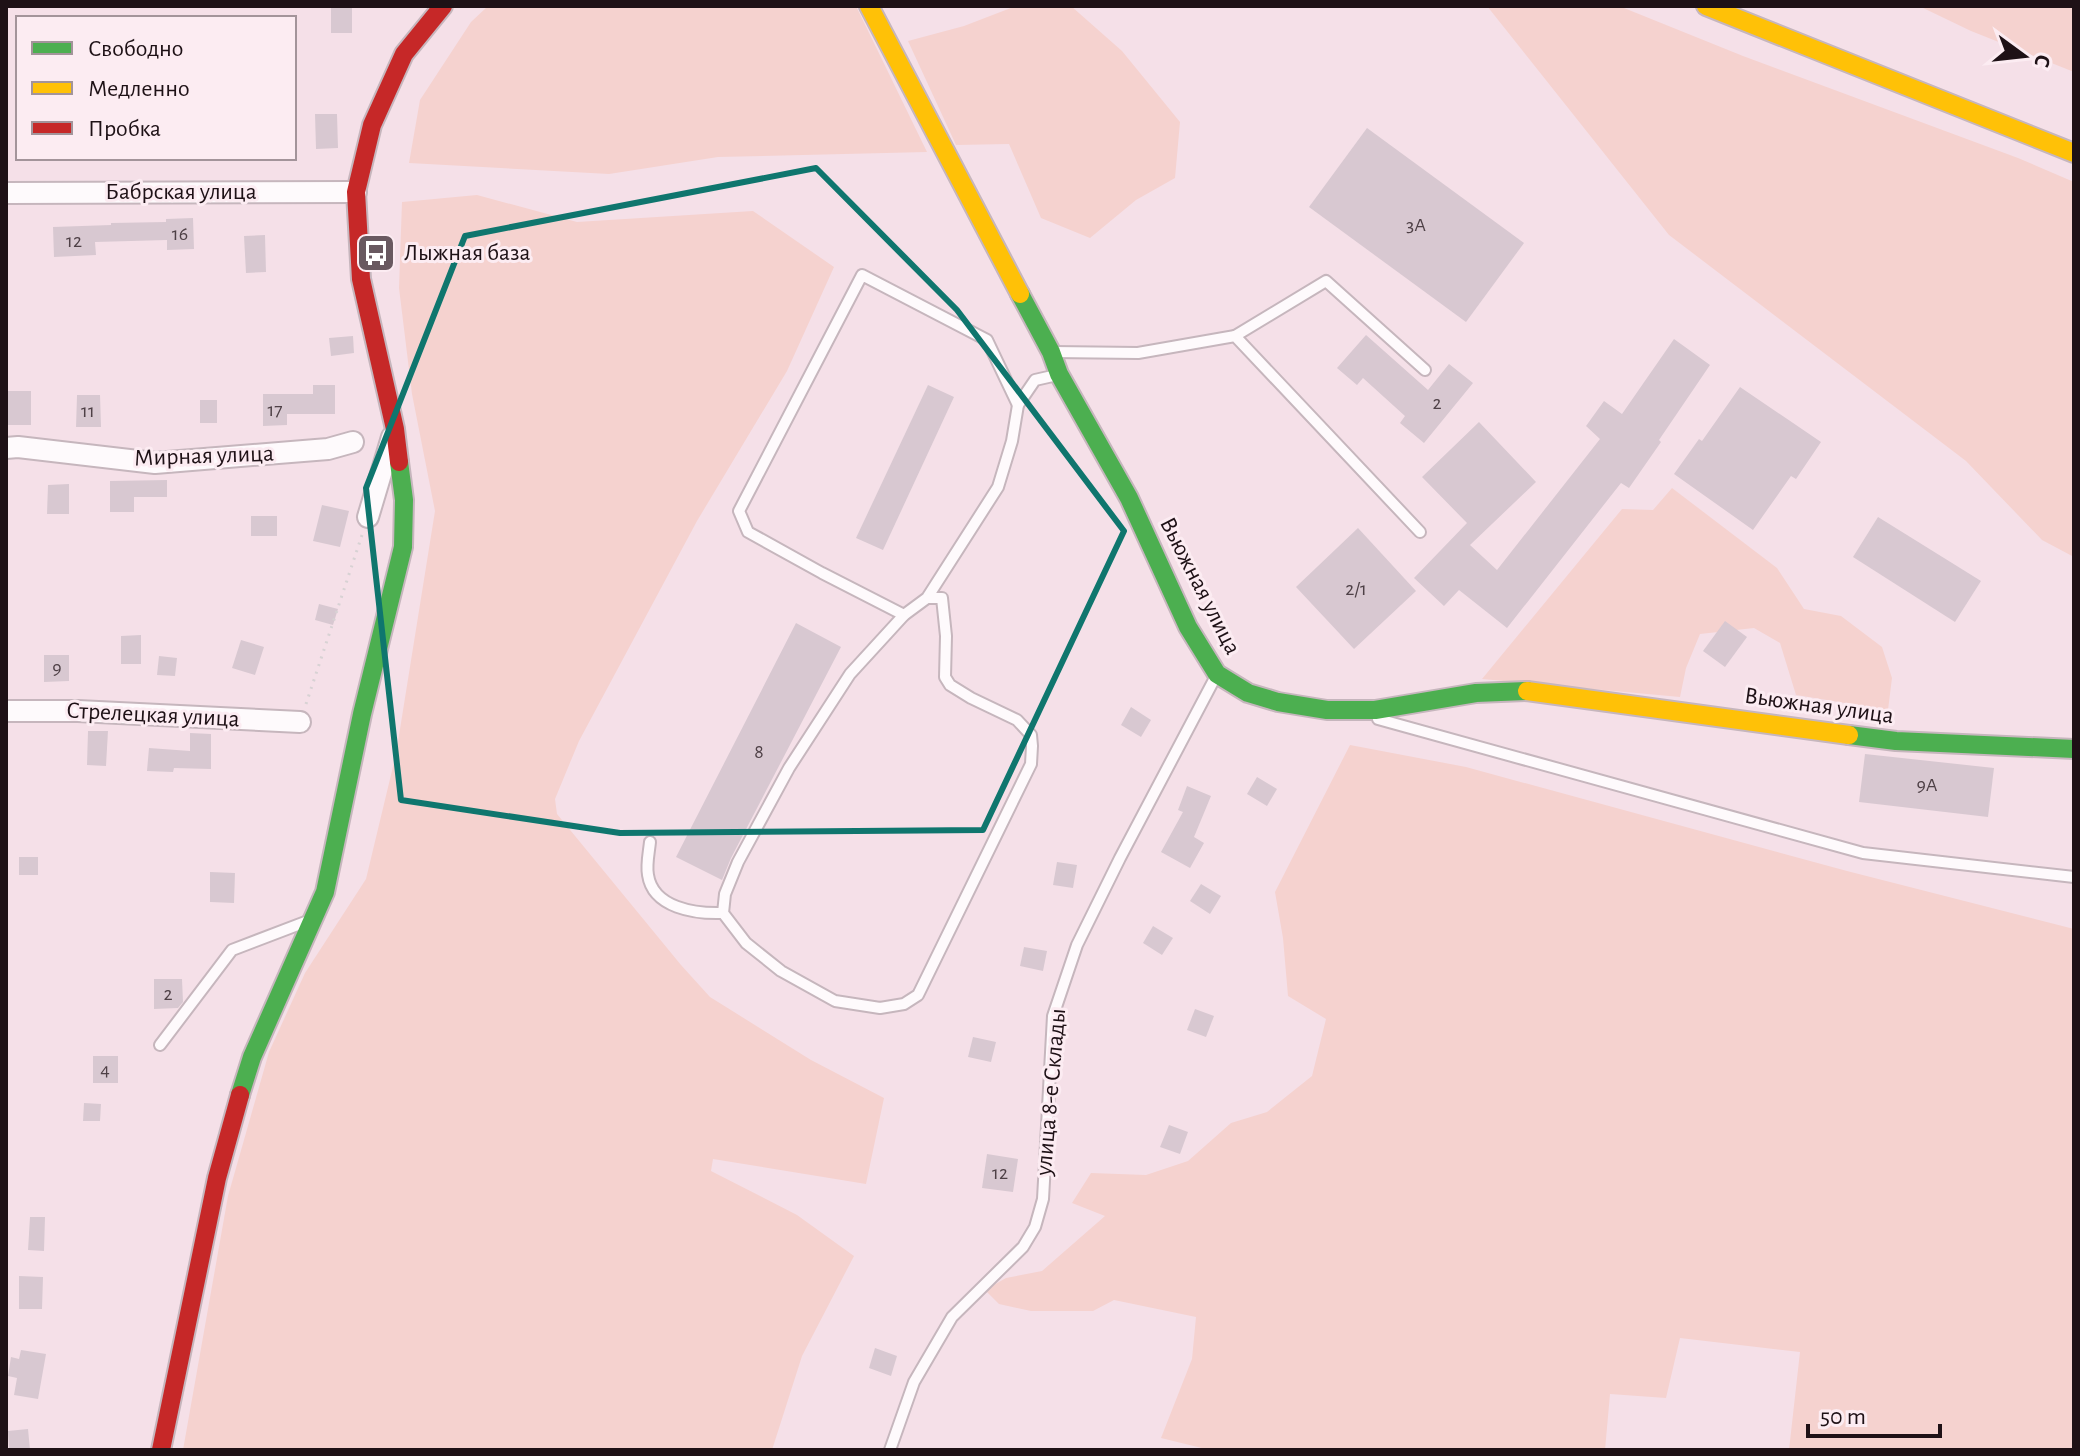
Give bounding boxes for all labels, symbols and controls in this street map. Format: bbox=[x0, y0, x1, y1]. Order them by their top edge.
legend bbox=[16, 16, 296, 160]
north arrow bbox=[1984, 16, 2064, 96]
text: Свободно bbox=[88, 37, 183, 61]
text: С bbox=[2030, 52, 2055, 70]
text: Медленно bbox=[88, 77, 190, 101]
text: Пробка bbox=[88, 117, 161, 141]
street label: Бабрская улица bbox=[105, 180, 257, 204]
house number: 3А bbox=[1406, 215, 1426, 235]
house number: 16 bbox=[172, 224, 188, 244]
house number: 12 bbox=[66, 231, 82, 251]
bus stop icon: Лыжная база bbox=[355, 232, 397, 274]
place label: Лыжная база bbox=[404, 241, 531, 265]
house number: 2 bbox=[1432, 393, 1442, 413]
house number: 17 bbox=[267, 400, 283, 420]
house number: 11 bbox=[81, 401, 95, 421]
street label: Мирная улица bbox=[134, 442, 274, 470]
street label: Вьюжная улица bbox=[1155, 514, 1245, 658]
house number: 2/1 bbox=[1345, 579, 1367, 599]
house number: 9 bbox=[52, 658, 62, 678]
street label: Вьюжная улица bbox=[1743, 684, 1895, 728]
street label: Стрелецкая улица bbox=[66, 698, 240, 732]
house number: 8 bbox=[754, 742, 764, 762]
house number: 9А bbox=[1916, 775, 1938, 795]
house number: 2 bbox=[163, 984, 173, 1004]
street label: улица 8-е Склады bbox=[1032, 1007, 1070, 1178]
house number: 4 bbox=[100, 1060, 110, 1080]
house number: 12 bbox=[992, 1163, 1008, 1183]
scale bar bbox=[1808, 1388, 1940, 1438]
text: 50 m bbox=[1820, 1405, 1866, 1429]

